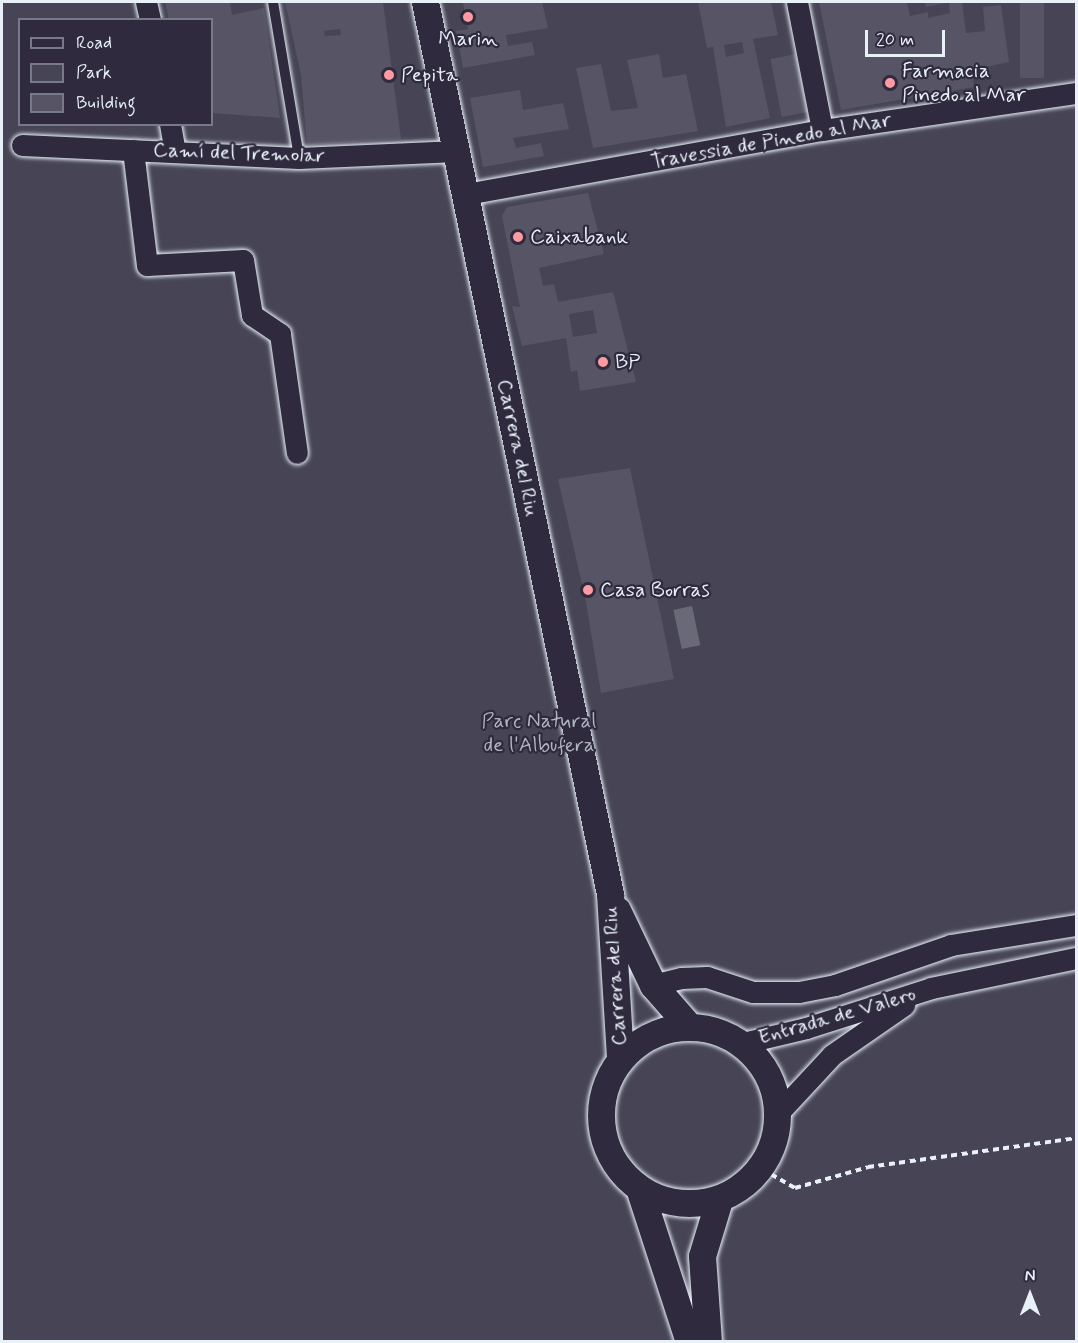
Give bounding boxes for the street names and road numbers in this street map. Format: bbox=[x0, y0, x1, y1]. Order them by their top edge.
street label: Travessia de Pinedo al Mar bbox=[653, 108, 889, 174]
street label: Camí del Tremolar bbox=[152, 137, 326, 169]
street label: Carrera del Riu bbox=[492, 379, 544, 517]
street label: Carrera del Riu bbox=[598, 908, 632, 1044]
street label: Entrada de Valero bbox=[757, 982, 917, 1050]

